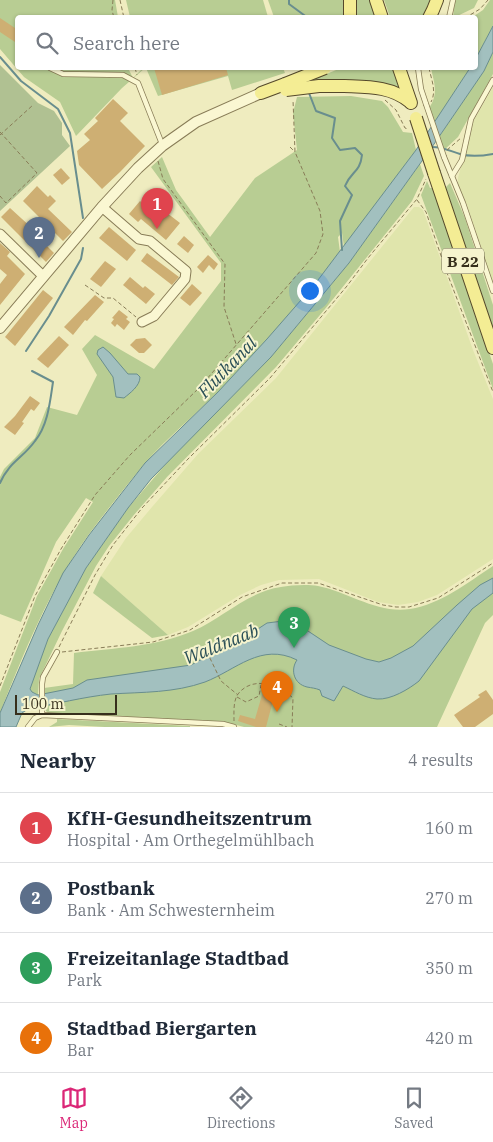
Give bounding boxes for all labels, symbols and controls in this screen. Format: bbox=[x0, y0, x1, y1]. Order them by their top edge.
search box bbox=[15, 15, 478, 70]
icon: search bbox=[33, 29, 61, 57]
text: Search here bbox=[73, 31, 180, 55]
pin: 1 bbox=[141, 188, 173, 229]
pin: 2 bbox=[23, 217, 55, 258]
road number: B 22 bbox=[442, 248, 484, 274]
your location bbox=[297, 278, 323, 304]
water label: Flutkanal bbox=[192, 331, 262, 403]
pin: 3 bbox=[278, 607, 310, 648]
water label: Waldnaab bbox=[180, 619, 262, 669]
pin: 4 bbox=[261, 671, 293, 712]
scale bar bbox=[15, 692, 118, 715]
text: 100 m bbox=[22, 695, 64, 713]
text: Nearby bbox=[20, 746, 96, 774]
text: 4 results bbox=[408, 750, 473, 770]
text: KfH-Gesundheitszentrum bbox=[67, 806, 312, 830]
text: 1 bbox=[31, 818, 41, 838]
text: 160 m bbox=[425, 818, 473, 838]
text: Hospital · Am Orthegelmühlbach bbox=[67, 830, 315, 850]
text: Postbank bbox=[67, 876, 154, 900]
text: 2 bbox=[31, 888, 41, 908]
text: 270 m bbox=[425, 888, 473, 908]
text: Bank · Am Schwesternheim bbox=[67, 900, 275, 920]
text: Freizeitanlage Stadtbad bbox=[67, 946, 289, 970]
text: 3 bbox=[31, 958, 41, 978]
text: 350 m bbox=[425, 958, 473, 978]
text: Park bbox=[67, 970, 102, 990]
text: Stadtbad Biergarten bbox=[67, 1016, 257, 1040]
text: 4 bbox=[31, 1028, 41, 1048]
text: 420 m bbox=[425, 1028, 473, 1048]
text: Bar bbox=[67, 1040, 94, 1060]
tab: Map bbox=[60, 1084, 88, 1132]
tab: Directions bbox=[207, 1084, 275, 1132]
tab: Saved bbox=[394, 1084, 433, 1132]

